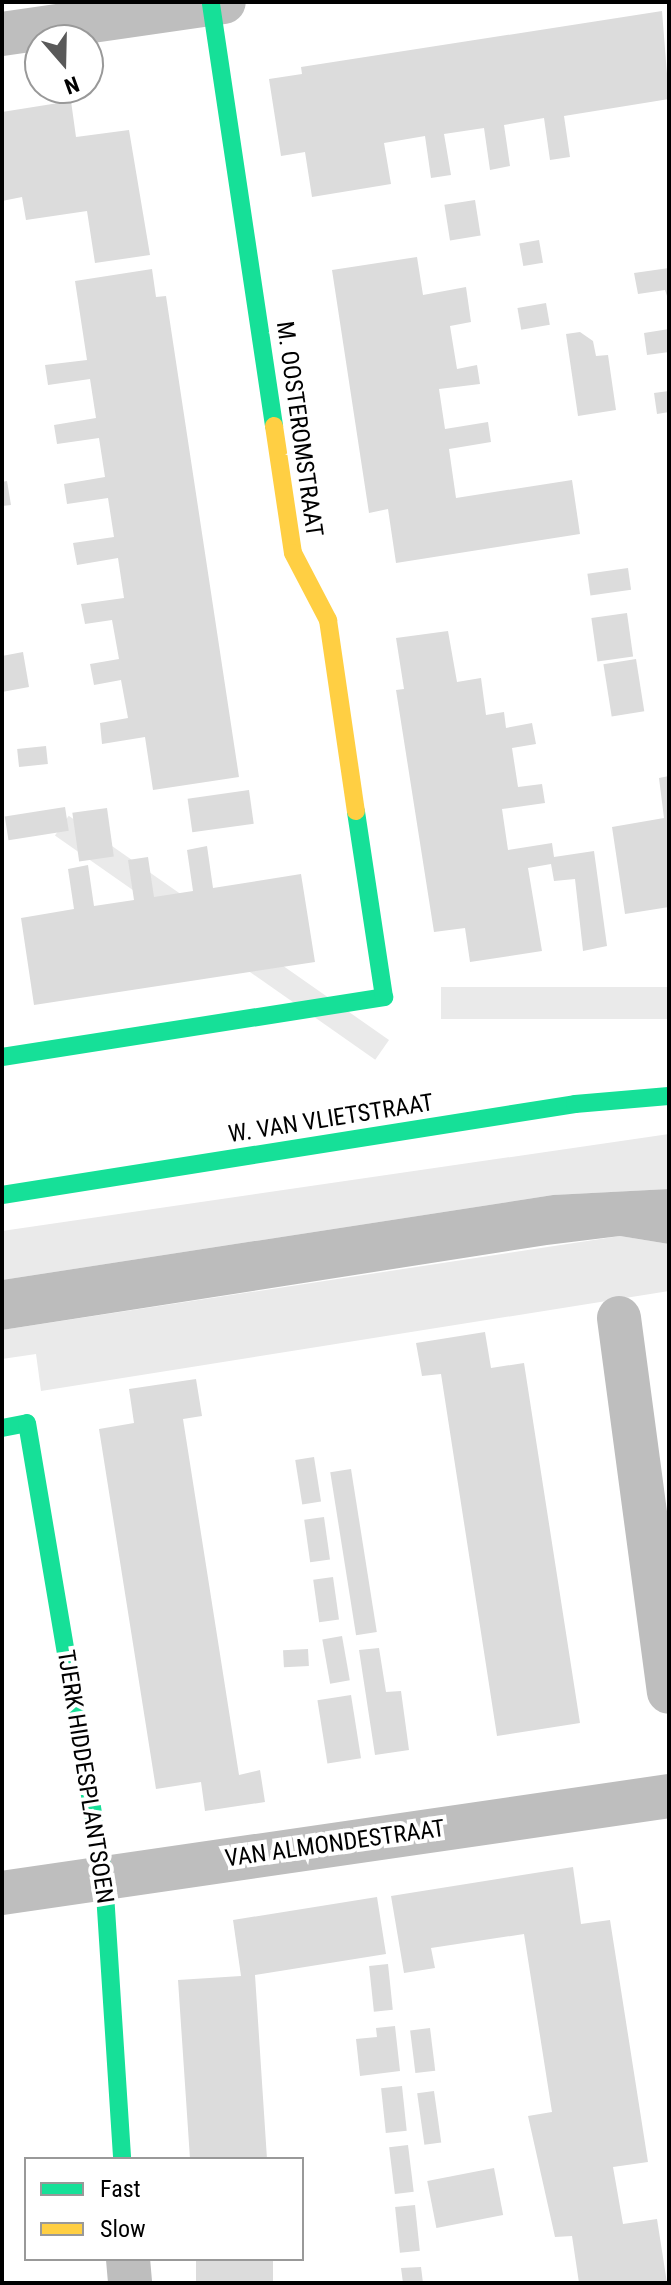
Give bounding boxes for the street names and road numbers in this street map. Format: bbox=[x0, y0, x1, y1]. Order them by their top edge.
street label: M. OOSTEROMSTRAAT bbox=[270, 319, 328, 539]
street label: W. VAN VLIETSTRAAT bbox=[226, 1089, 436, 1149]
street label: TJERK HIDDESPLANTSOEN bbox=[51, 1648, 119, 1906]
street label: VAN ALMONDESTRAAT bbox=[223, 1814, 447, 1874]

